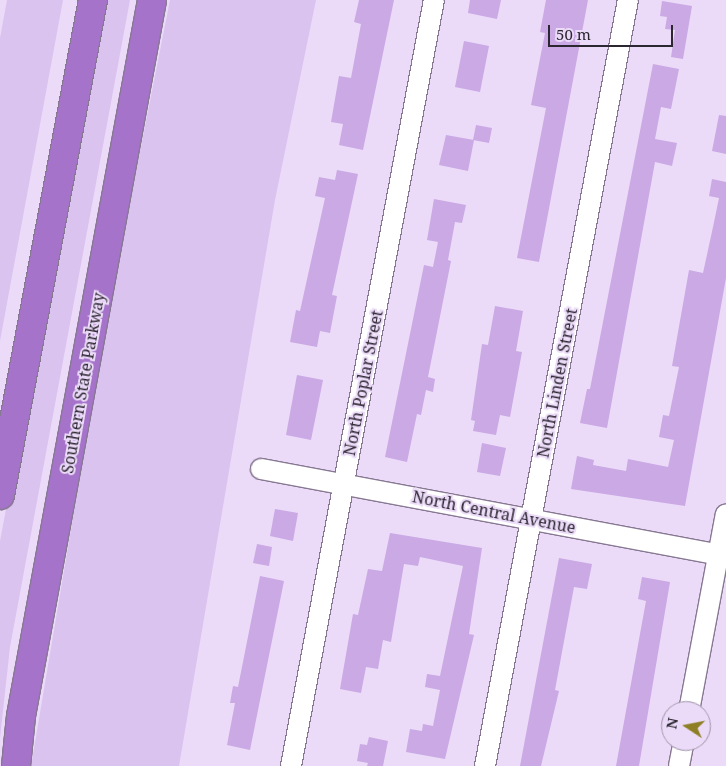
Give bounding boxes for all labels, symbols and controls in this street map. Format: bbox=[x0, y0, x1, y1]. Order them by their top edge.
scale bar bbox=[551, 15, 676, 47]
text: 50 m bbox=[556, 24, 591, 44]
street label: Southern State Parkway bbox=[58, 291, 108, 475]
street label: North Linden Street bbox=[533, 307, 581, 459]
street label: North Poplar Street bbox=[339, 309, 387, 457]
street label: North Central Avenue bbox=[411, 487, 577, 537]
north arrow bbox=[661, 701, 711, 751]
text: N bbox=[661, 716, 682, 730]

